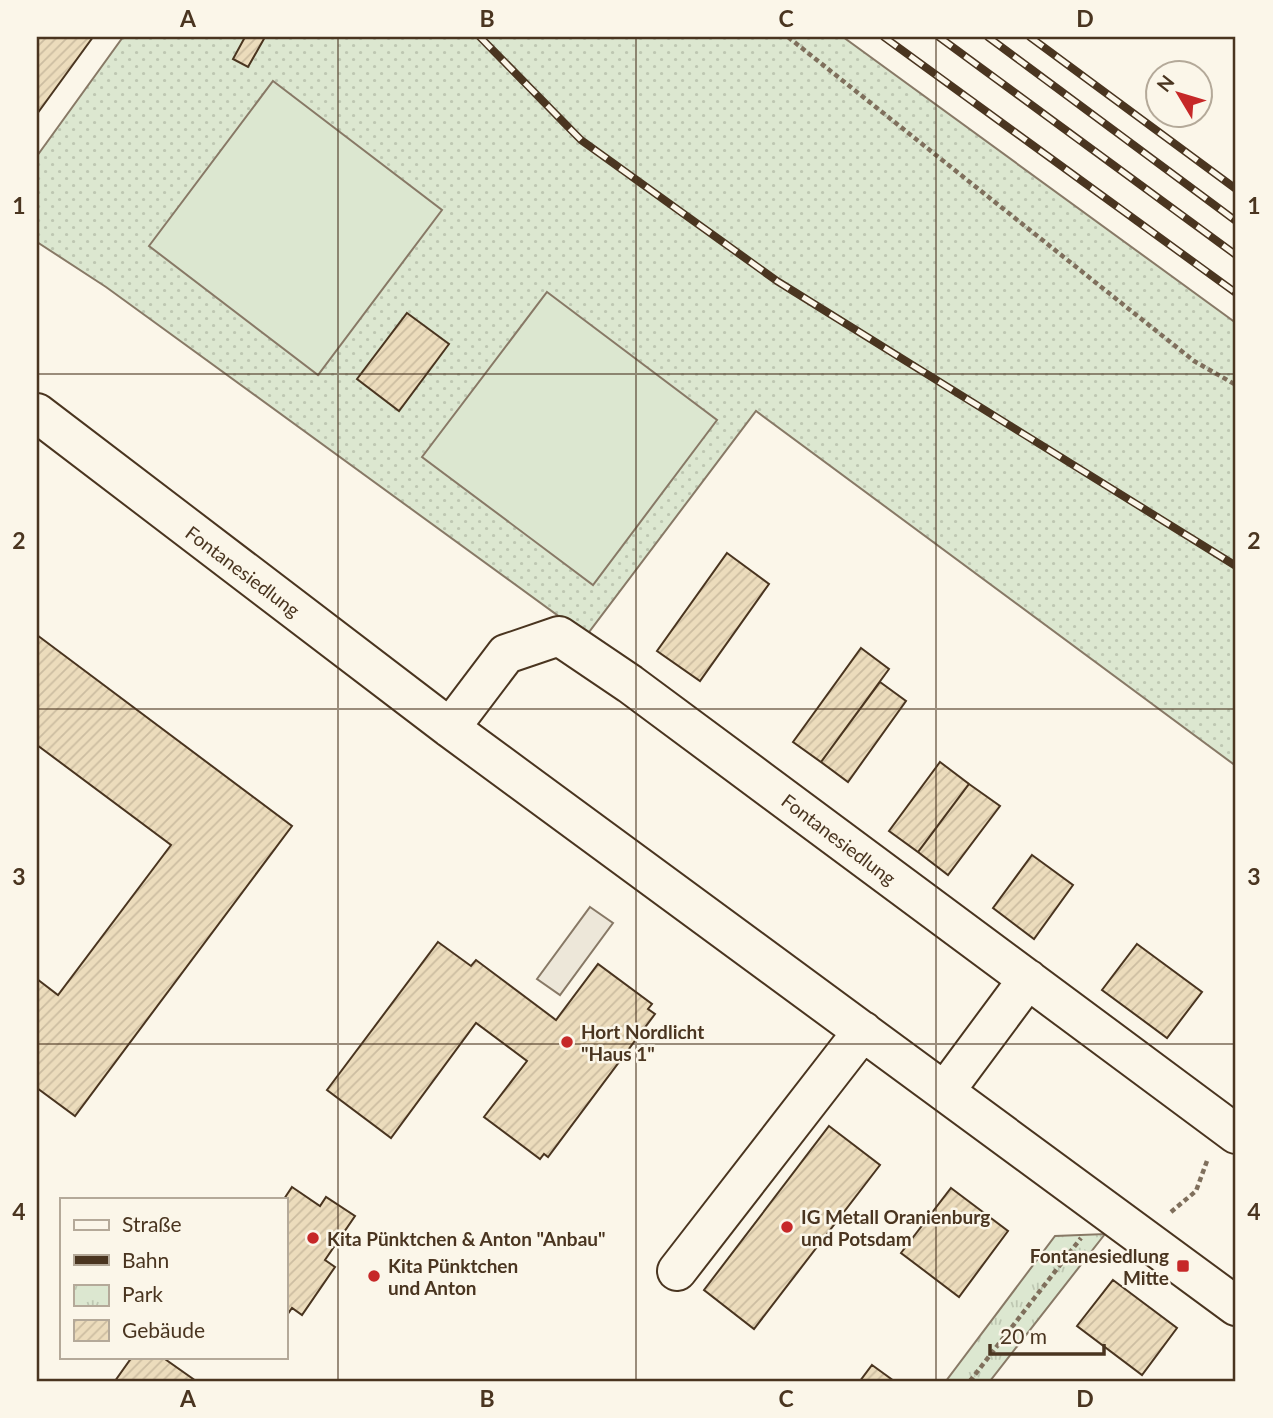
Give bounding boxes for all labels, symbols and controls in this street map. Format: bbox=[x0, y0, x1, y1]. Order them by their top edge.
text: A bbox=[179, 4, 197, 32]
text: B bbox=[479, 4, 495, 32]
text: C bbox=[778, 4, 794, 32]
text: D bbox=[1076, 4, 1094, 32]
north arrow bbox=[1144, 60, 1214, 130]
text: N bbox=[1152, 70, 1179, 96]
text: 1 bbox=[12, 191, 26, 219]
text: 1 bbox=[1247, 191, 1261, 219]
street label: Fontanesiedlung bbox=[181, 521, 305, 621]
text: 2 bbox=[12, 526, 26, 554]
text: 2 bbox=[1247, 526, 1261, 554]
street label: Fontanesiedlung bbox=[777, 789, 901, 889]
text: 3 bbox=[12, 862, 26, 890]
text: 3 bbox=[1247, 862, 1261, 890]
place label: Hort Nordlicht "Haus 1" bbox=[581, 1020, 704, 1065]
marker: Hort Nordlicht "Haus 1" bbox=[559, 1034, 575, 1050]
text: 4 bbox=[12, 1197, 26, 1225]
text: 4 bbox=[1247, 1197, 1261, 1225]
legend bbox=[60, 1198, 287, 1358]
place label: IG Metall Oranienburg und Potsdam bbox=[801, 1205, 990, 1250]
text: Straße bbox=[122, 1211, 182, 1236]
marker: IG Metall Oranienburg und Potsdam bbox=[779, 1219, 795, 1235]
place label: Kita Pünktchen & Anton "Anbau" bbox=[327, 1227, 606, 1250]
marker: Kita Pünktchen & Anton "Anbau" bbox=[305, 1230, 321, 1246]
place label: Fontanesiedlung Mitte bbox=[1030, 1244, 1169, 1289]
text: Bahn bbox=[122, 1247, 169, 1272]
place label: Kita Pünktchen und Anton bbox=[388, 1254, 518, 1299]
marker: Fontanesiedlung Mitte bbox=[1175, 1258, 1191, 1274]
marker: Kita Pünktchen und Anton bbox=[366, 1268, 382, 1284]
text: Park bbox=[122, 1281, 163, 1306]
scale bar bbox=[990, 1313, 1103, 1357]
text: Gebäude bbox=[122, 1317, 205, 1342]
text: 20 m bbox=[1000, 1323, 1047, 1348]
text: A bbox=[179, 1384, 197, 1412]
text: B bbox=[479, 1384, 495, 1412]
text: C bbox=[778, 1384, 794, 1412]
text: D bbox=[1076, 1384, 1094, 1412]

